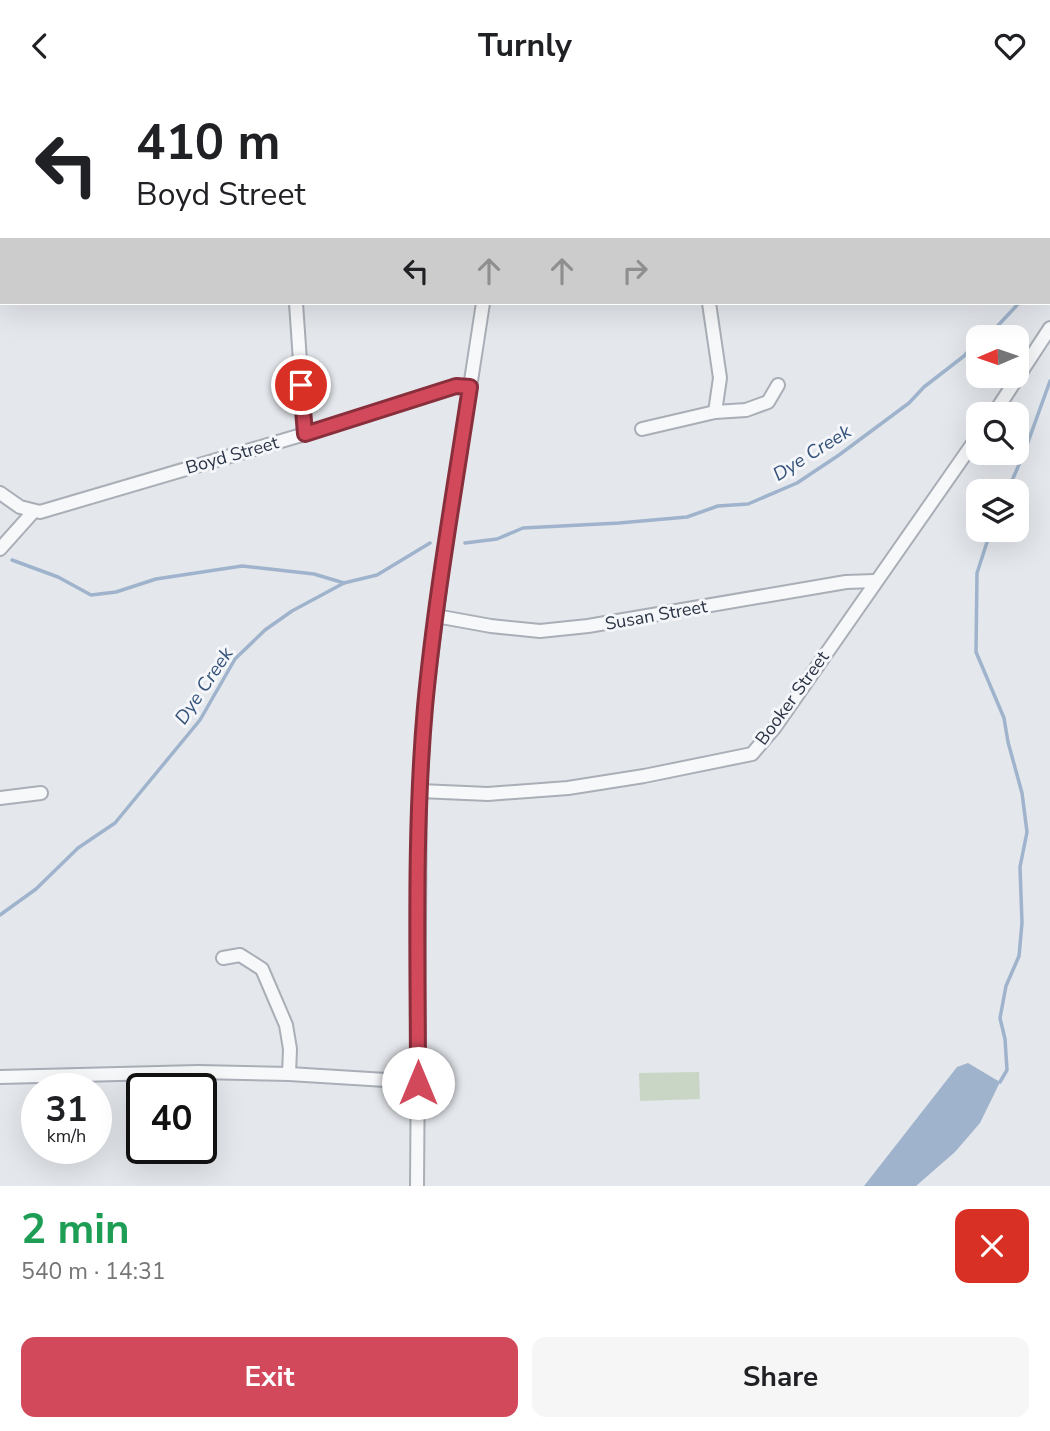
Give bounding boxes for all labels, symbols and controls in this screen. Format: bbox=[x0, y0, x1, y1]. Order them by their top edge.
text: Turnly bbox=[478, 24, 572, 67]
icon: back bbox=[21, 27, 59, 65]
icon: heart bbox=[991, 27, 1029, 65]
text: 410 m bbox=[136, 109, 280, 176]
icon: left bbox=[21, 119, 112, 210]
text: Boyd Street bbox=[136, 173, 306, 216]
icon: left bbox=[397, 252, 435, 290]
icon: ahead bbox=[470, 252, 508, 290]
icon: ahead bbox=[543, 252, 581, 290]
icon: right bbox=[616, 252, 654, 290]
north arrow bbox=[966, 325, 1029, 389]
map controls bbox=[966, 325, 1029, 542]
pin bbox=[271, 355, 331, 415]
icon: arrive bbox=[282, 366, 320, 404]
button: search bbox=[966, 402, 1029, 465]
water label: Dye Creek bbox=[768, 418, 857, 487]
street label: Boyd Street bbox=[183, 430, 282, 480]
button: layers bbox=[966, 479, 1029, 542]
street label: Susan Street bbox=[603, 594, 710, 636]
water label: Dye Creek bbox=[169, 642, 240, 730]
street label: Booker Street bbox=[750, 646, 835, 750]
position arrow bbox=[381, 1046, 455, 1120]
speed limit sign: 40 bbox=[126, 1073, 217, 1164]
text: 31 bbox=[45, 1086, 88, 1133]
text: km/h bbox=[47, 1124, 86, 1148]
text: 2 min bbox=[21, 1201, 130, 1258]
button: close bbox=[955, 1209, 1029, 1283]
text: 540 m · 14:31 bbox=[21, 1256, 166, 1287]
button: Exit bbox=[21, 1337, 518, 1417]
button: Share bbox=[532, 1337, 1029, 1417]

